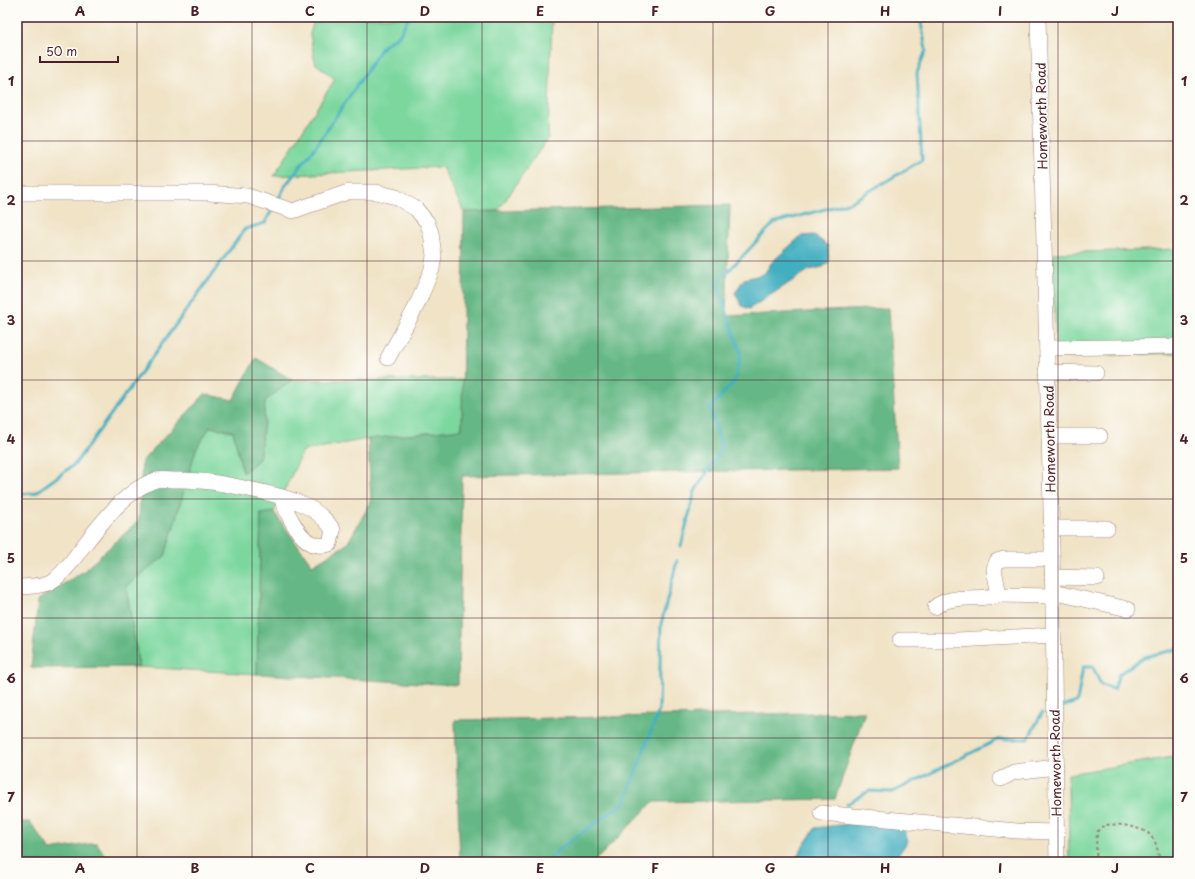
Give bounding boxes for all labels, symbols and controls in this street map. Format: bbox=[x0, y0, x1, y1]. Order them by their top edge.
text: A bbox=[75, 1, 85, 20]
text: B bbox=[191, 1, 200, 20]
text: C bbox=[305, 1, 315, 20]
text: D bbox=[420, 1, 430, 20]
text: E bbox=[536, 1, 544, 20]
text: F bbox=[651, 1, 659, 20]
text: G bbox=[765, 1, 775, 20]
text: H bbox=[880, 1, 890, 20]
text: I bbox=[998, 1, 1002, 20]
text: J bbox=[1111, 1, 1119, 20]
scale bar bbox=[40, 38, 118, 64]
text: 50 m bbox=[46, 42, 77, 60]
street label: Homeworth Road bbox=[1031, 62, 1051, 170]
text: 1 bbox=[8, 71, 14, 90]
text: 1 bbox=[1181, 71, 1187, 90]
text: 2 bbox=[6, 190, 16, 209]
text: 2 bbox=[1179, 190, 1189, 209]
text: 3 bbox=[7, 310, 16, 329]
text: 3 bbox=[1180, 310, 1189, 329]
street label: Homeworth Road bbox=[1039, 385, 1059, 493]
text: 4 bbox=[7, 429, 16, 448]
text: 4 bbox=[1180, 429, 1189, 448]
text: 5 bbox=[7, 548, 15, 567]
text: 5 bbox=[1180, 548, 1188, 567]
text: 6 bbox=[6, 668, 16, 687]
text: 6 bbox=[1179, 668, 1189, 687]
street label: Homeworth Road bbox=[1045, 709, 1065, 817]
text: 7 bbox=[7, 787, 15, 806]
text: 7 bbox=[1180, 787, 1188, 806]
text: A bbox=[75, 858, 85, 877]
text: B bbox=[191, 858, 200, 877]
text: C bbox=[305, 858, 315, 877]
text: D bbox=[420, 858, 430, 877]
text: E bbox=[536, 858, 544, 877]
text: F bbox=[651, 858, 659, 877]
text: G bbox=[765, 858, 775, 877]
text: H bbox=[880, 858, 890, 877]
text: I bbox=[998, 858, 1002, 877]
text: J bbox=[1111, 858, 1119, 877]

